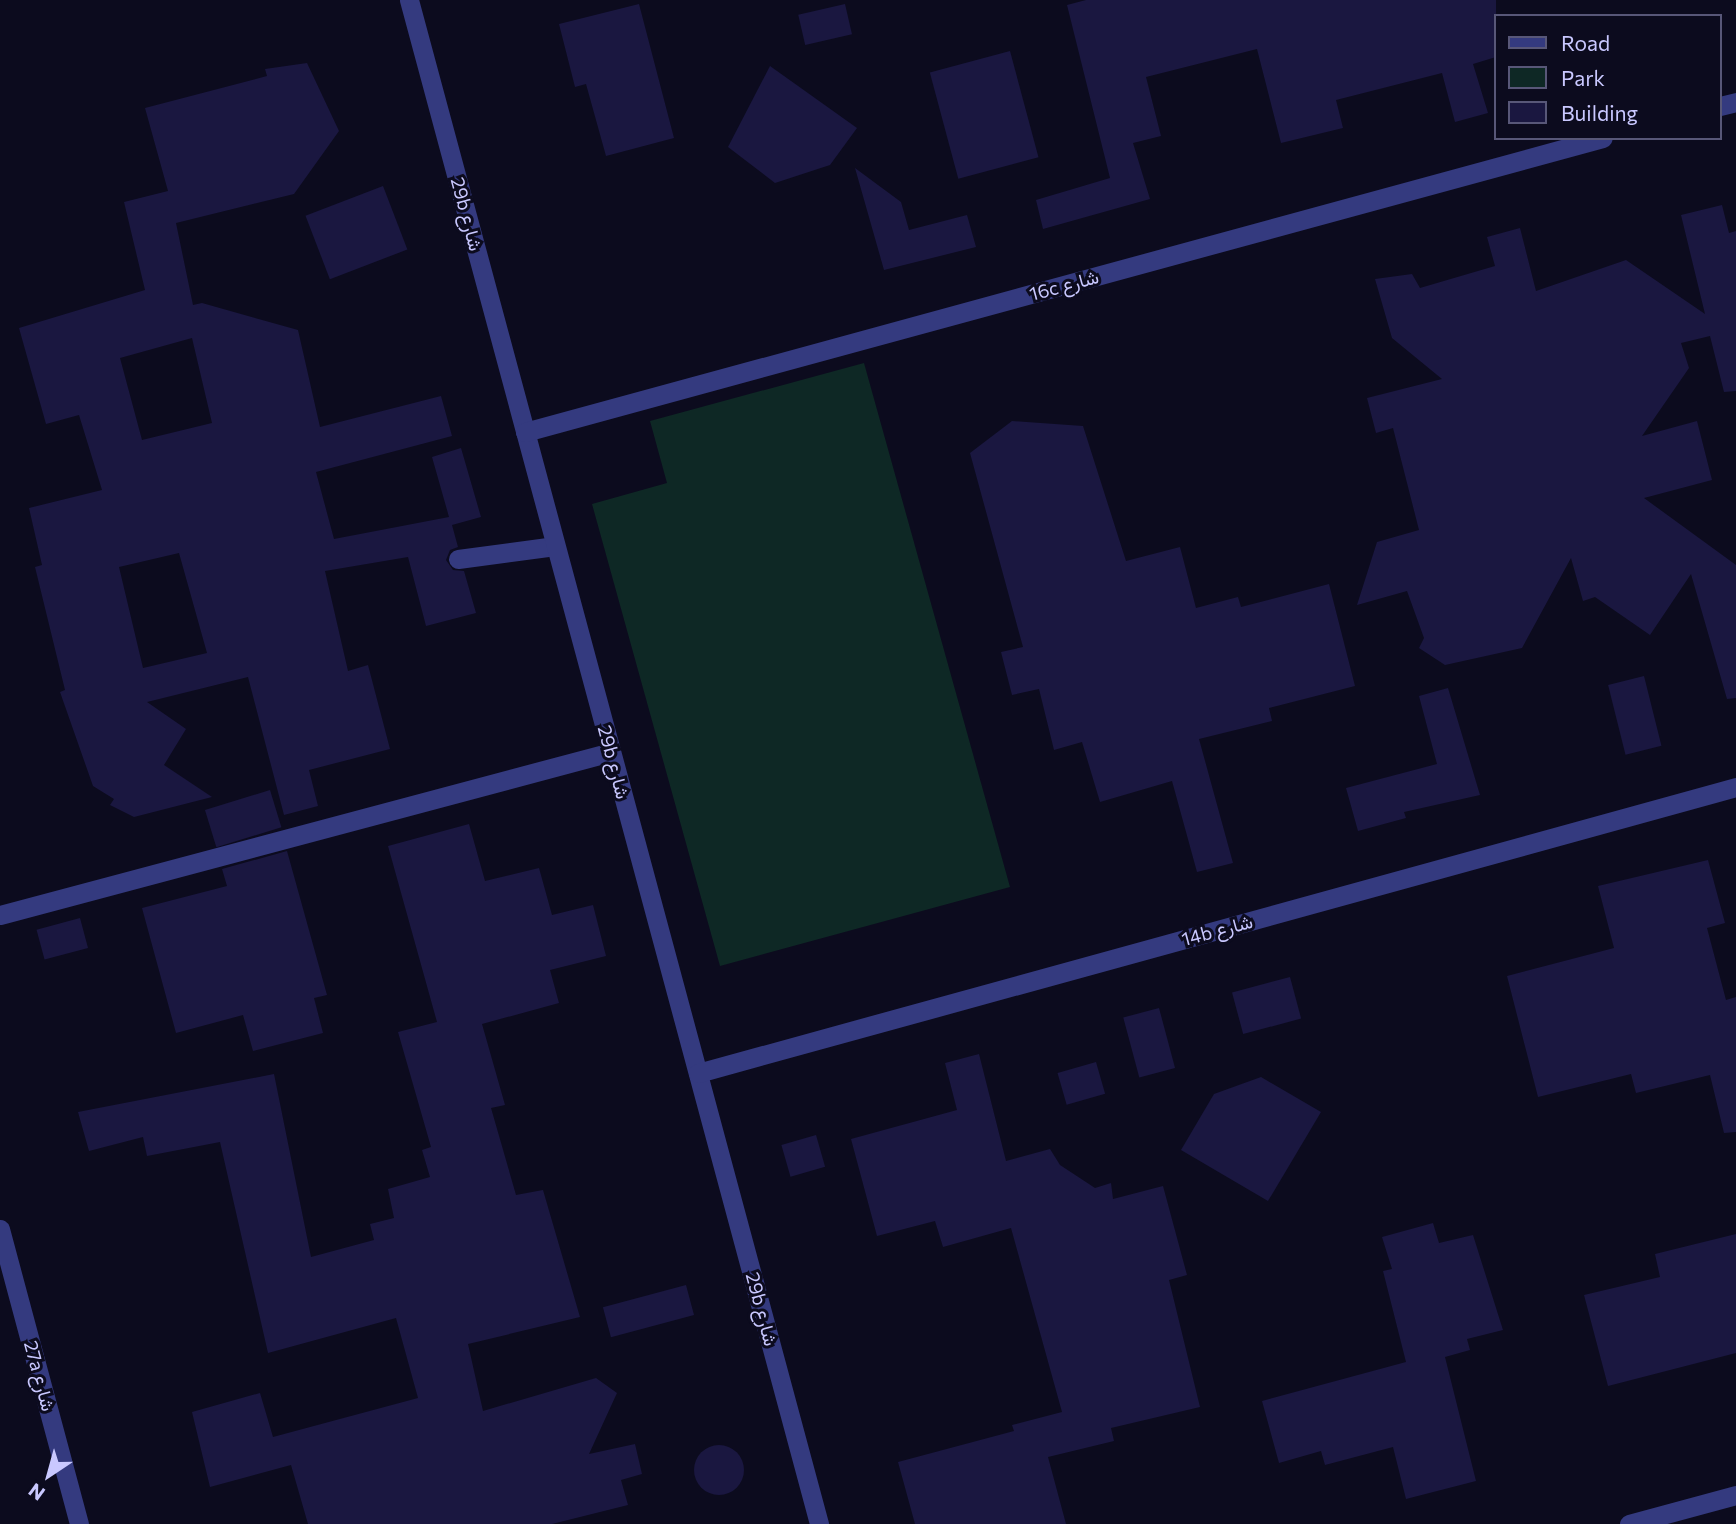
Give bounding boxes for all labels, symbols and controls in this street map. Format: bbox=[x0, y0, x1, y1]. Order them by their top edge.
legend bbox=[1494, 14, 1722, 140]
text: Road bbox=[1561, 30, 1610, 55]
text: Park bbox=[1561, 65, 1605, 90]
text: Building bbox=[1561, 100, 1638, 125]
street label: 29b شارع bbox=[446, 175, 488, 253]
street label: 16c شارع bbox=[1027, 265, 1101, 305]
street label: 29b شارع bbox=[593, 723, 635, 801]
street label: 14b شارع bbox=[1179, 910, 1255, 950]
street label: 29b شارع bbox=[741, 1270, 783, 1348]
street label: 27a شارع bbox=[20, 1338, 60, 1414]
north arrow bbox=[14, 1440, 84, 1510]
text: N bbox=[24, 1479, 49, 1506]

